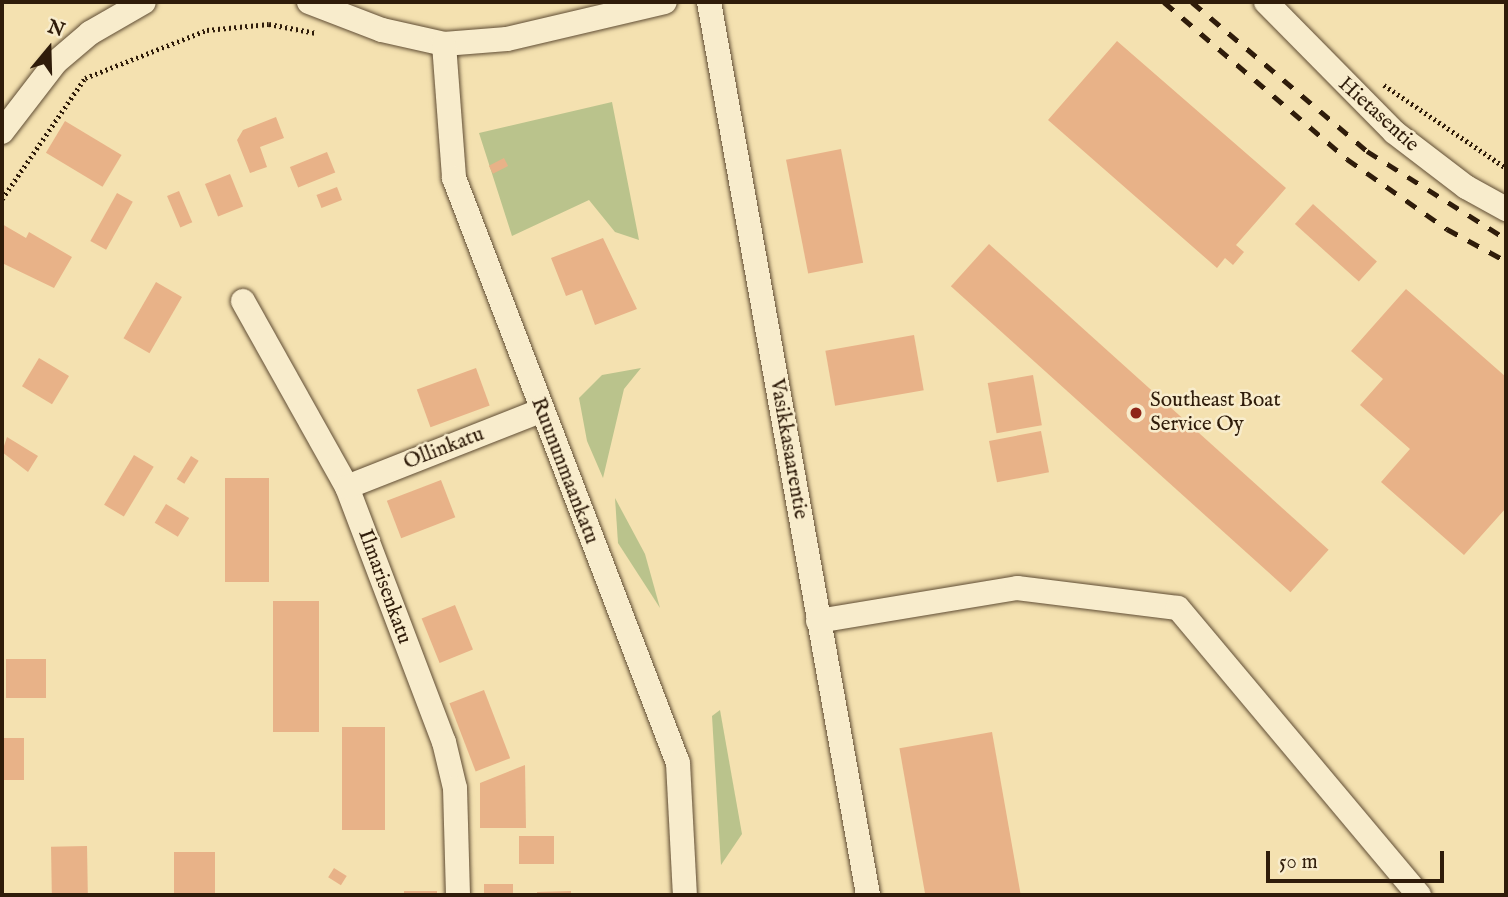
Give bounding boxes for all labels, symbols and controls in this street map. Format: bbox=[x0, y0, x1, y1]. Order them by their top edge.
north arrow bbox=[14, 14, 84, 84]
text: N bbox=[44, 15, 68, 43]
street label: Hietasentie bbox=[1332, 72, 1424, 158]
street label: Vasikkasaarentie bbox=[763, 377, 813, 521]
place label: Southeast Boat Service Oy bbox=[1150, 388, 1281, 438]
street label: Ruununmaankatu bbox=[525, 394, 603, 548]
marker: Southeast Boat Service Oy bbox=[1128, 405, 1144, 421]
street label: Ollinkatu bbox=[400, 422, 488, 476]
street label: Ilmarisenkatu bbox=[352, 526, 416, 648]
scale bar bbox=[1270, 838, 1448, 882]
text: 50 m bbox=[1279, 849, 1318, 876]

